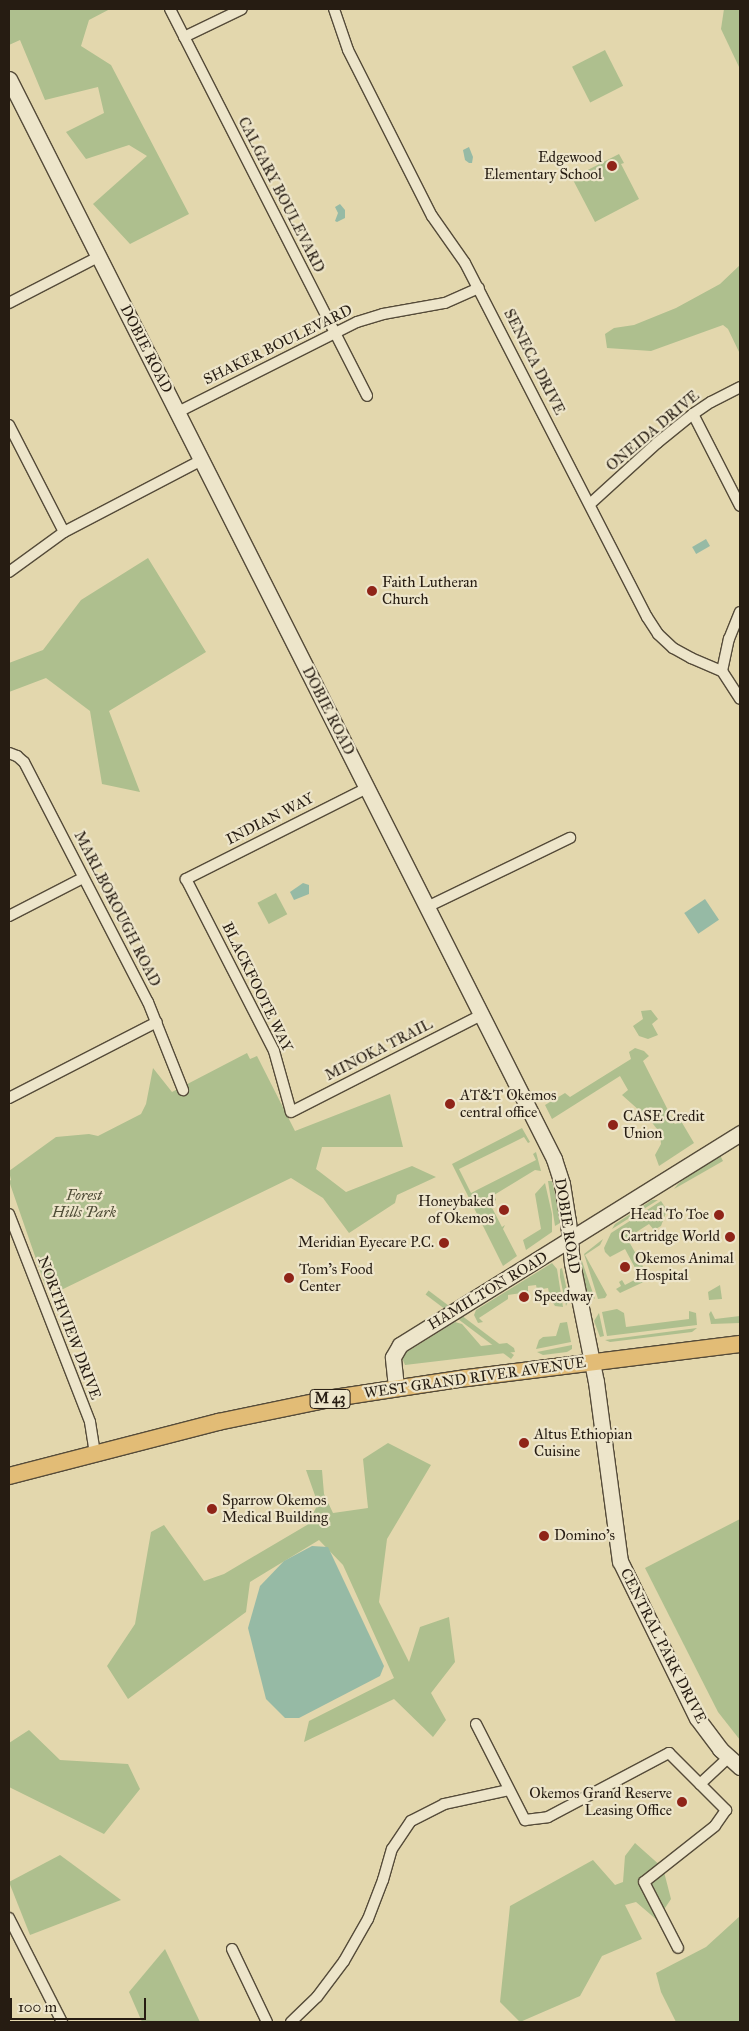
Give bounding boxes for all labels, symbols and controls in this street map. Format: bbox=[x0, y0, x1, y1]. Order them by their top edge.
street label: CALGARY BOULEVARD bbox=[234, 114, 328, 276]
place label: Edgewood Elementary School bbox=[484, 148, 602, 183]
marker: Edgewood Elementary School bbox=[606, 160, 618, 172]
street label: SHAKER BOULEVARD bbox=[201, 301, 355, 389]
street label: DOBIE ROAD bbox=[116, 302, 176, 396]
street label: SENECA DRIVE bbox=[500, 306, 568, 418]
street label: ONEIDA DRIVE bbox=[603, 387, 703, 475]
place label: Faith Lutheran Church bbox=[382, 573, 478, 608]
marker: Faith Lutheran Church bbox=[366, 585, 378, 597]
street label: DOBIE ROAD bbox=[298, 664, 358, 758]
street label: INDIAN WAY bbox=[223, 789, 317, 849]
street label: MARLBOROUGH ROAD bbox=[70, 828, 164, 990]
street label: BLACKFOOTE WAY bbox=[218, 919, 296, 1055]
street label: MINOKA TRAIL bbox=[322, 1015, 436, 1085]
place label: AT&T Okemos central office bbox=[460, 1086, 556, 1121]
marker: AT&T Okemos central office bbox=[444, 1098, 456, 1110]
place label: CASE Credit Union bbox=[623, 1107, 705, 1142]
marker: CASE Credit Union bbox=[607, 1119, 619, 1131]
street label: DOBIE ROAD bbox=[551, 1177, 583, 1275]
park label: Forest Hills Park bbox=[52, 1186, 116, 1221]
place label: Honeybaked of Okemos bbox=[418, 1192, 494, 1227]
marker: Honeybaked of Okemos bbox=[498, 1204, 510, 1216]
place label: Head To Toe bbox=[630, 1206, 709, 1224]
marker: Head To Toe bbox=[713, 1209, 725, 1221]
place label: Cartridge World bbox=[620, 1228, 720, 1246]
marker: Cartridge World bbox=[724, 1231, 736, 1243]
place label: Meridian Eyecare P.C. bbox=[298, 1234, 434, 1252]
marker: Meridian Eyecare P.C. bbox=[438, 1237, 450, 1249]
street label: HAMILTON ROAD bbox=[425, 1248, 551, 1334]
place label: Okemos Animal Hospital bbox=[635, 1249, 734, 1284]
street label: NORTHVIEW DRIVE bbox=[33, 1254, 105, 1402]
place label: Tom's Food Center bbox=[299, 1260, 373, 1295]
marker: Okemos Animal Hospital bbox=[619, 1261, 631, 1273]
marker: Tom's Food Center bbox=[283, 1272, 295, 1284]
place label: Speedway bbox=[534, 1288, 593, 1306]
marker: Speedway bbox=[518, 1291, 530, 1303]
street label: WEST GRAND RIVER AVENUE bbox=[363, 1354, 587, 1402]
road number: M 43 bbox=[309, 1388, 351, 1410]
place label: Altus Ethiopian Cuisine bbox=[534, 1425, 632, 1460]
marker: Altus Ethiopian Cuisine bbox=[518, 1437, 530, 1449]
place label: Sparrow Okemos Medical Building bbox=[222, 1491, 328, 1526]
marker: Sparrow Okemos Medical Building bbox=[206, 1503, 218, 1515]
place label: Domino's bbox=[554, 1527, 615, 1545]
marker: Domino's bbox=[538, 1530, 550, 1542]
street label: CENTRAL PARK DRIVE bbox=[616, 1566, 710, 1726]
place label: Okemos Grand Reserve Leasing Office bbox=[529, 1784, 672, 1819]
marker: Okemos Grand Reserve Leasing Office bbox=[676, 1796, 688, 1808]
scale bar bbox=[12, 1988, 149, 2020]
text: 100 m bbox=[18, 1998, 57, 2016]

